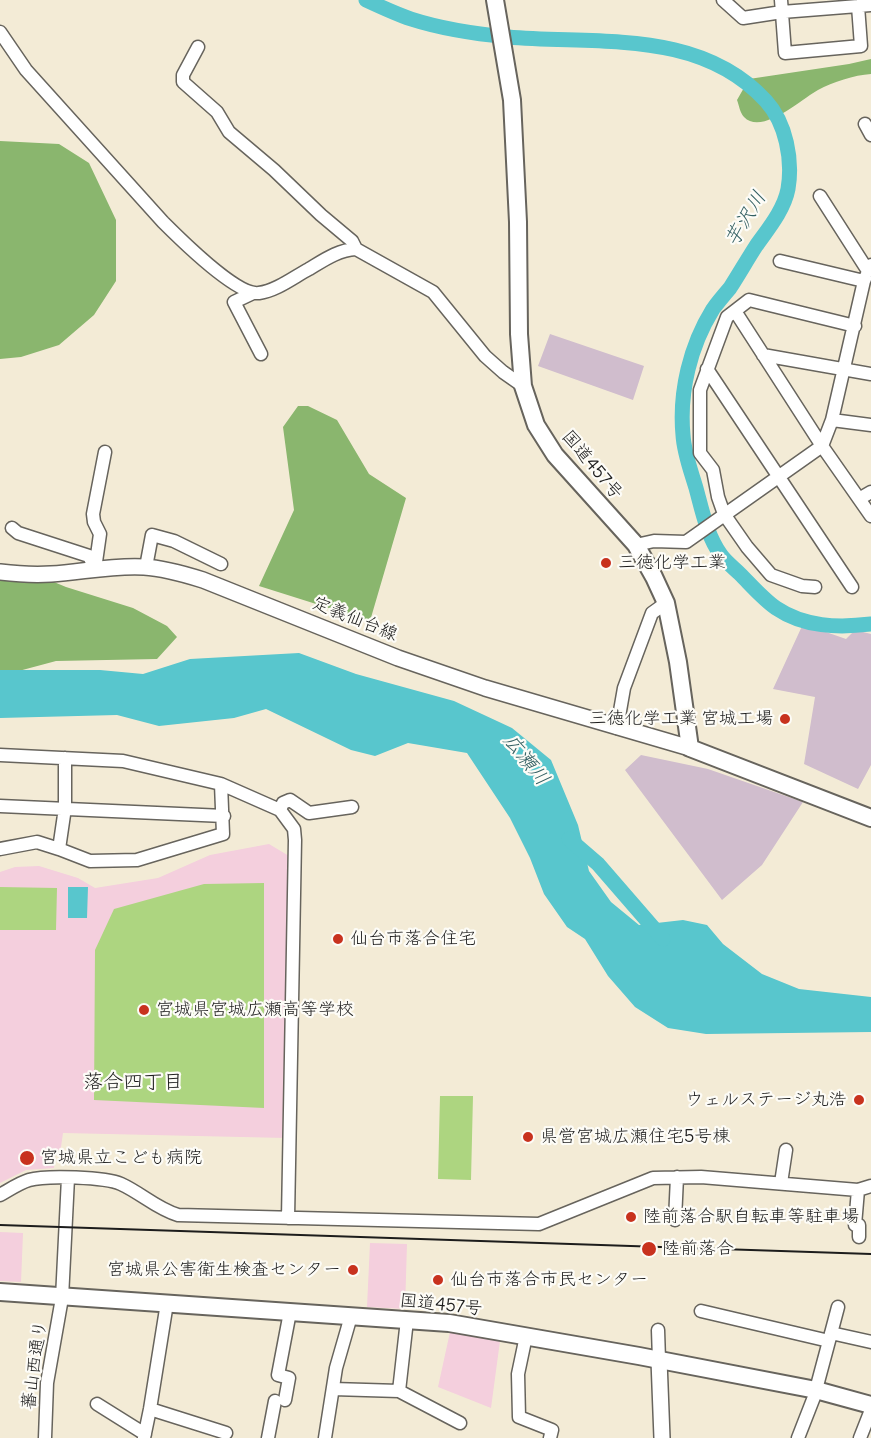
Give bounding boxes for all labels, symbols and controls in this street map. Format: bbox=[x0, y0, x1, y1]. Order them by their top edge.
water label: 芋沢川 bbox=[720, 187, 772, 251]
street label: 国道457号 bbox=[557, 426, 627, 504]
place label: 三徳化学工業 bbox=[618, 552, 726, 574]
marker: 三徳化学工業 bbox=[599, 556, 613, 570]
street label: 定義仙台線 bbox=[309, 592, 401, 646]
place label: 三徳化学工業 宮城工場 bbox=[589, 708, 773, 730]
marker: 三徳化学工業 宮城工場 bbox=[778, 712, 792, 726]
water label: 広瀬川 bbox=[498, 729, 554, 791]
place label: 仙台市落合住宅 bbox=[350, 928, 476, 950]
marker: 仙台市落合住宅 bbox=[331, 932, 345, 946]
place label: 宮城県宮城広瀬高等学校 bbox=[156, 999, 354, 1021]
marker: 宮城県宮城広瀬高等学校 bbox=[137, 1003, 151, 1017]
district label: 落合四丁目 bbox=[83, 1070, 183, 1094]
place label: ウェルステージ丸浩 bbox=[685, 1089, 847, 1111]
marker: ウェルステージ丸浩 bbox=[852, 1093, 866, 1107]
place label: 県営宮城広瀬住宅5号棟 bbox=[540, 1126, 730, 1148]
marker: 県営宮城広瀬住宅5号棟 bbox=[521, 1130, 535, 1144]
place label: 宮城県立こども病院 bbox=[40, 1147, 202, 1169]
marker: 宮城県立こども病院 bbox=[18, 1149, 36, 1167]
place label: 陸前落合駅自転車等駐車場 bbox=[643, 1206, 859, 1228]
marker: 陸前落合駅自転車等駐車場 bbox=[624, 1210, 638, 1224]
place label: 陸前落合 bbox=[662, 1238, 734, 1260]
marker: 陸前落合 bbox=[640, 1240, 658, 1258]
place label: 宮城県公害衛生検査センター bbox=[107, 1259, 341, 1281]
marker: 宮城県公害衛生検査センター bbox=[346, 1263, 360, 1277]
place label: 仙台市落合市民センター bbox=[450, 1269, 648, 1291]
marker: 仙台市落合市民センター bbox=[431, 1273, 445, 1287]
street label: 国道457号 bbox=[398, 1290, 484, 1320]
street label: 蕃山西通り bbox=[18, 1319, 52, 1411]

